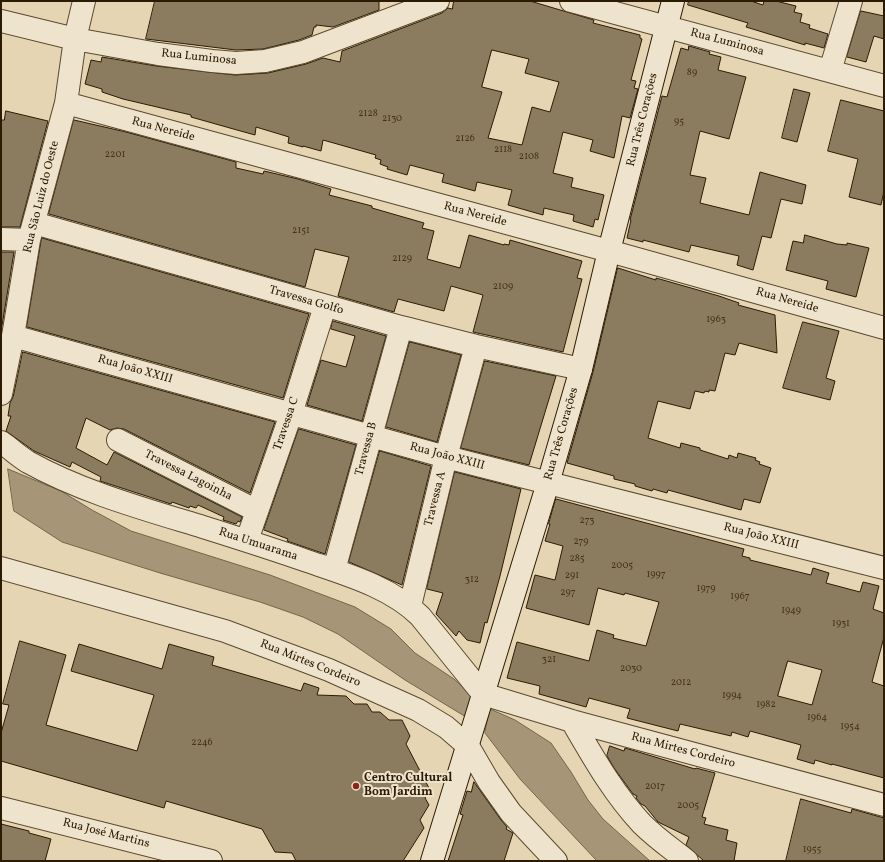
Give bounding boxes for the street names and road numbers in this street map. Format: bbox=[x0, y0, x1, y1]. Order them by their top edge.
street label: Rua Luminosa bbox=[689, 26, 765, 60]
street label: Rua Luminosa bbox=[161, 47, 237, 69]
street label: Rua Três Corações bbox=[624, 72, 662, 168]
street label: Rua Nereide bbox=[130, 115, 196, 145]
street label: Rua São Luiz do Oeste bbox=[21, 139, 63, 255]
street label: Rua Nereide bbox=[442, 200, 508, 230]
street label: Travessa Golfo bbox=[267, 283, 345, 319]
street label: Rua Nereide bbox=[754, 285, 820, 317]
street label: Rua João XXIII bbox=[96, 352, 174, 388]
street label: Rua Três Corações bbox=[542, 386, 582, 482]
street label: Travessa C bbox=[271, 395, 303, 453]
street label: Travessa B bbox=[353, 420, 381, 478]
street label: Rua João XXIII bbox=[408, 440, 486, 474]
street label: Travessa Lagoinha bbox=[142, 448, 234, 504]
street label: Travessa A bbox=[422, 470, 450, 528]
street label: Rua João XXIII bbox=[722, 521, 800, 553]
street label: Rua Umuarama bbox=[217, 525, 299, 565]
street label: Rua Mirtes Cordeiro bbox=[258, 637, 362, 691]
street label: Rua Mirtes Cordeiro bbox=[629, 730, 737, 772]
street label: Rua José Martins bbox=[61, 816, 151, 852]

